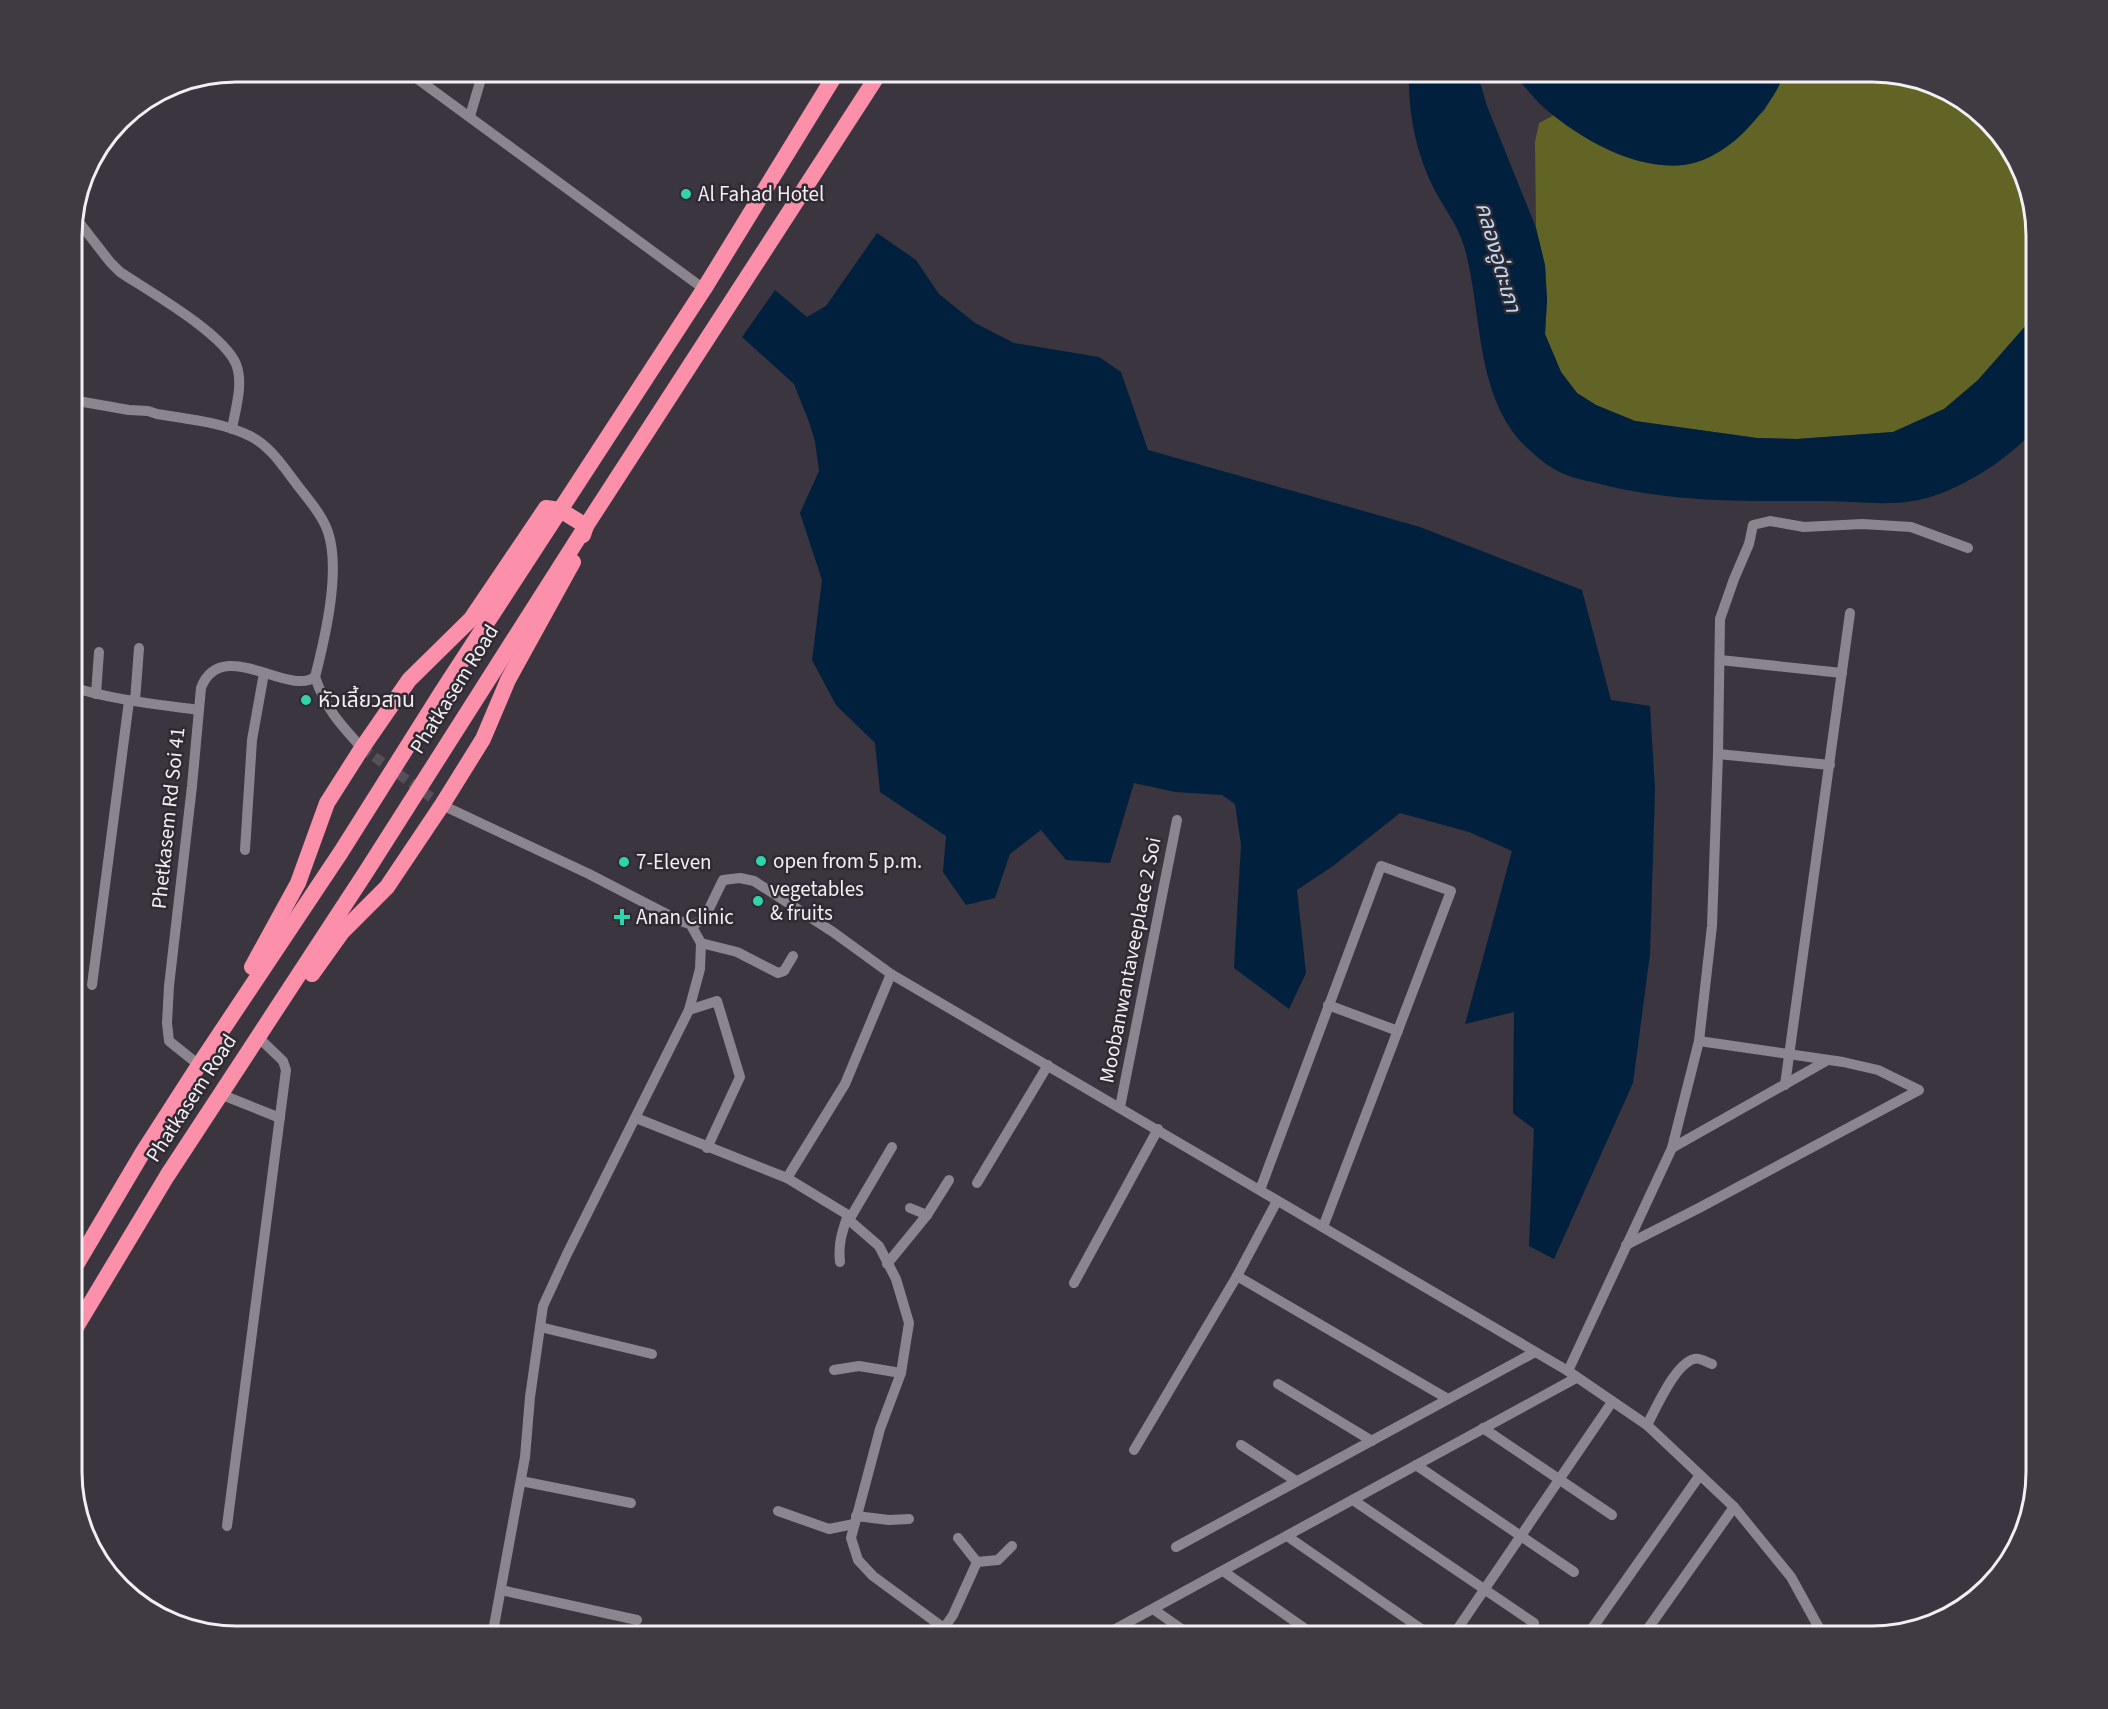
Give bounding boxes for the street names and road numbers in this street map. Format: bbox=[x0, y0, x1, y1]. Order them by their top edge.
street label: Phatkasem Road bbox=[402, 619, 506, 759]
street label: Phetkasem Rd Soi 41 bbox=[144, 726, 192, 910]
street label: Moobanwantaveeplace 2 Soi bbox=[1091, 834, 1169, 1086]
street label: Phatkasem Road bbox=[138, 1028, 244, 1168]

